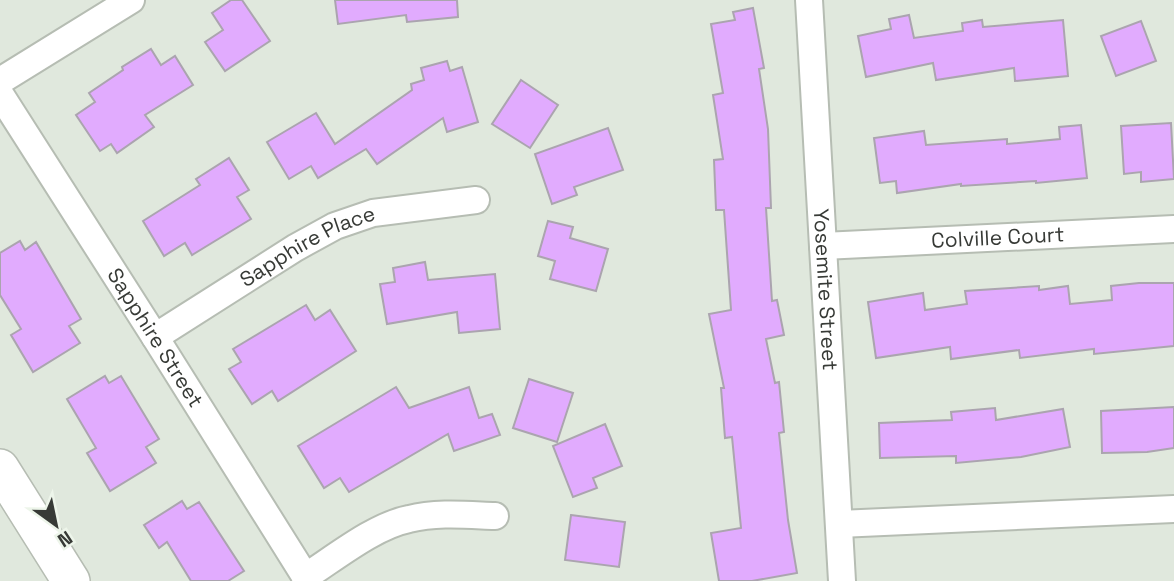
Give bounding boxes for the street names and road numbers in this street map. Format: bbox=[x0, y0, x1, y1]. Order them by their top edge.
street label: Sapphire Place bbox=[234, 199, 378, 293]
street label: Yosemite Street bbox=[808, 208, 844, 371]
street label: Colville Court bbox=[931, 220, 1065, 254]
street label: Sapphire Street bbox=[102, 263, 210, 412]

